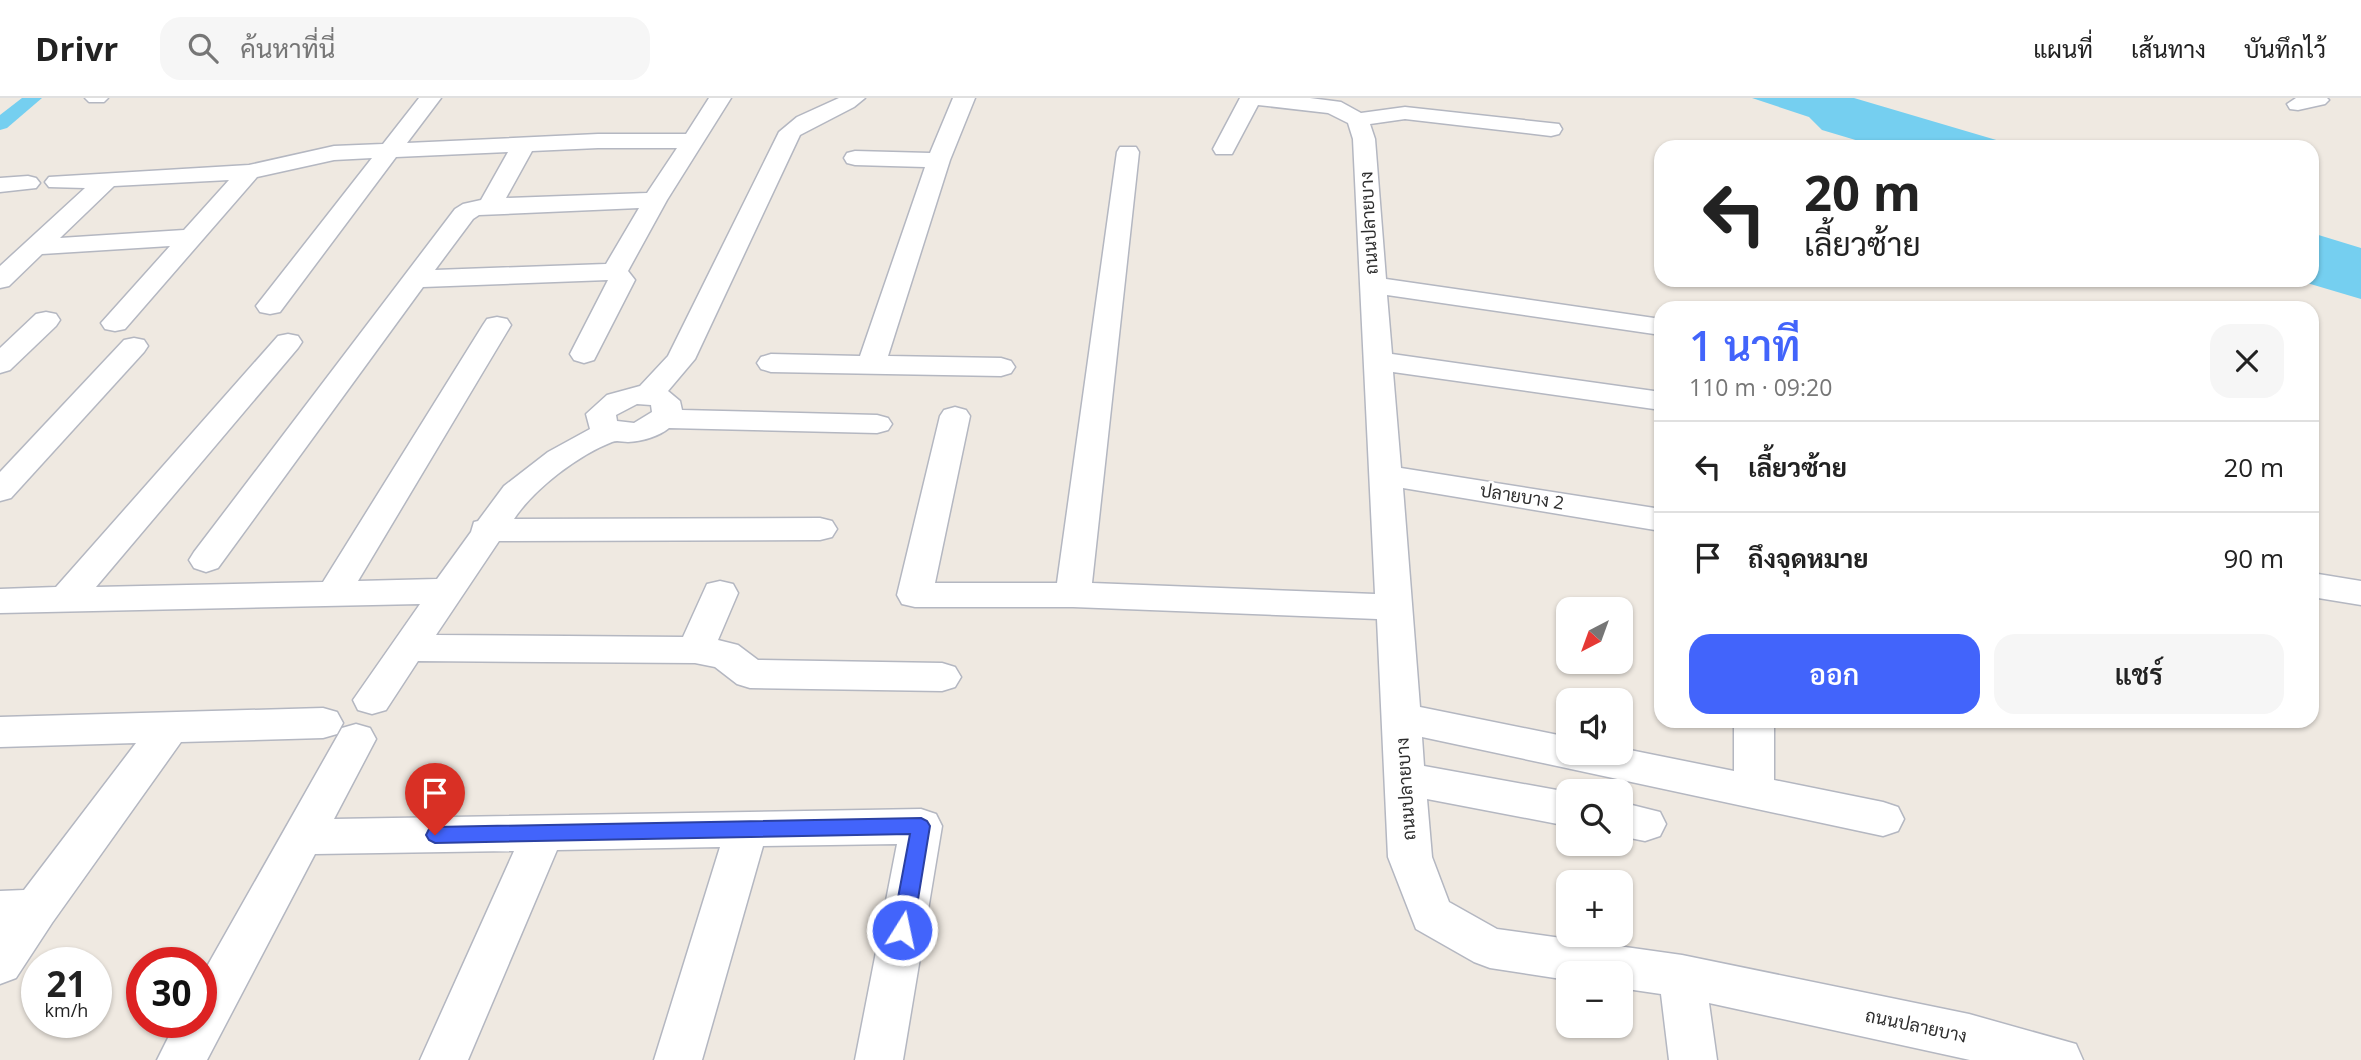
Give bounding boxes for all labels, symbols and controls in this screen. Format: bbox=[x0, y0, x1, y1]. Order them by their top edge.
search box bbox=[160, 17, 650, 80]
text: Drivr bbox=[35, 26, 118, 71]
icon: search bbox=[184, 29, 222, 67]
text: ค้นหาที่นี่ bbox=[240, 30, 335, 66]
text: แผนที่ bbox=[2033, 32, 2093, 65]
text: เส้นทาง bbox=[2131, 32, 2206, 65]
text: บันทึกไว้ bbox=[2244, 32, 2326, 65]
text: 20 m bbox=[1804, 159, 1921, 225]
icon: left bbox=[1689, 168, 1780, 259]
street label: ถนนปลายบาง bbox=[1353, 171, 1383, 275]
text: เลี้ยวซ้าย bbox=[1804, 222, 1921, 265]
text: 1 นาที bbox=[1689, 316, 1800, 373]
button: close bbox=[2210, 324, 2284, 398]
text: 110 m · 09:20 bbox=[1689, 371, 1832, 403]
icon: left bbox=[1689, 448, 1727, 486]
text: เลี้ยวซ้าย bbox=[1748, 449, 1847, 485]
text: 20 m bbox=[2223, 449, 2284, 485]
street label: ปลายบาง 2 bbox=[1478, 478, 1566, 514]
icon: arrive bbox=[1689, 539, 1727, 577]
text: ถึงจุดหมาย bbox=[1748, 540, 1869, 576]
text: 90 m bbox=[2223, 540, 2284, 576]
north arrow bbox=[1556, 597, 1633, 674]
map controls bbox=[1556, 597, 1633, 1038]
button: ออก bbox=[1689, 634, 1980, 714]
button: แชร์ bbox=[1994, 634, 2284, 714]
button: sound bbox=[1556, 688, 1633, 765]
street label: ถนนปลายบาง bbox=[1389, 737, 1421, 841]
pin bbox=[405, 763, 465, 835]
icon: arrive bbox=[416, 774, 454, 812]
button: search bbox=[1556, 779, 1633, 856]
button: + bbox=[1556, 870, 1633, 947]
position arrow bbox=[865, 893, 939, 967]
speed limit sign: 30 bbox=[126, 947, 217, 1038]
text: 21 bbox=[46, 960, 87, 1007]
button: − bbox=[1556, 961, 1633, 1038]
text: km/h bbox=[45, 998, 88, 1022]
street label: ถนนปลายบาง bbox=[1863, 1003, 1969, 1047]

